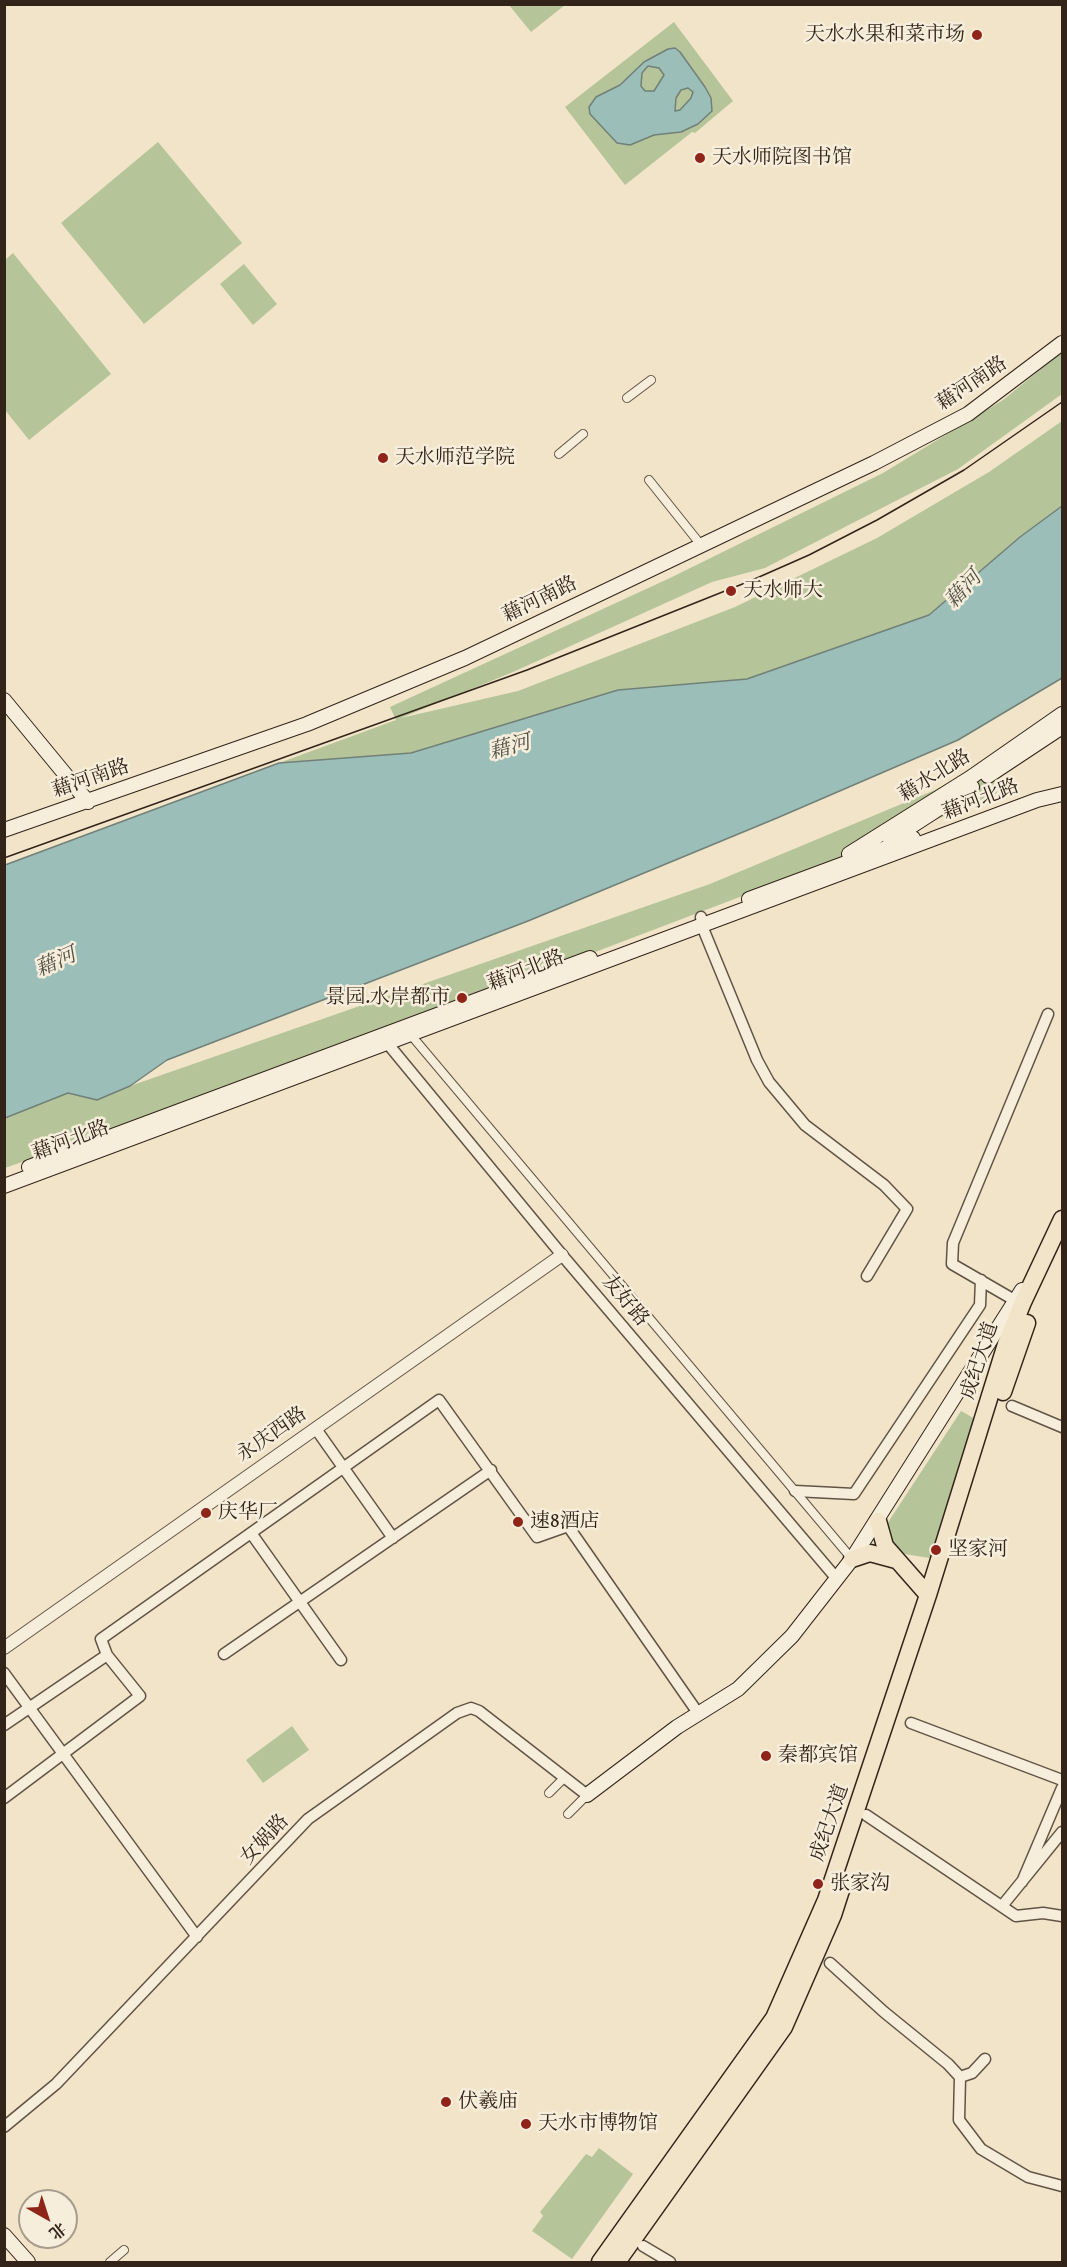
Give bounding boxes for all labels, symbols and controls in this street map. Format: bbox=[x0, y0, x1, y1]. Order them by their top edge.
place label: 天水水果和菜市场 bbox=[805, 23, 965, 47]
marker: 天水水果和菜市场 bbox=[970, 28, 984, 42]
place label: 天水师院图书馆 bbox=[712, 146, 852, 170]
marker: 天水师院图书馆 bbox=[693, 151, 707, 165]
street label: 藉河南路 bbox=[932, 352, 1012, 416]
place label: 天水师范学院 bbox=[395, 446, 515, 470]
marker: 天水师范学院 bbox=[376, 451, 390, 465]
water label: 藉河 bbox=[940, 566, 988, 614]
street label: 藉河南路 bbox=[499, 572, 581, 628]
place label: 天水师大 bbox=[743, 579, 823, 603]
marker: 天水师大 bbox=[724, 584, 738, 598]
water label: 藉河 bbox=[486, 730, 534, 766]
street label: 藉水北路 bbox=[895, 745, 975, 807]
street label: 藉河南路 bbox=[49, 755, 133, 803]
street label: 藉河北路 bbox=[939, 774, 1023, 826]
water label: 藉河 bbox=[32, 943, 80, 983]
street label: 藉河北路 bbox=[484, 945, 568, 997]
place label: 景园.水岸都市 bbox=[325, 986, 450, 1010]
marker: 景园.水岸都市 bbox=[455, 991, 469, 1005]
street label: 藉河北路 bbox=[29, 1116, 113, 1166]
street label: 友好路 bbox=[597, 1270, 653, 1332]
street label: 成纪大道 bbox=[956, 1319, 1004, 1403]
street label: 永庆西路 bbox=[232, 1402, 312, 1468]
place label: 庆华厂 bbox=[218, 1501, 278, 1525]
marker: 庆华厂 bbox=[199, 1506, 213, 1520]
place label: 速8酒店 bbox=[530, 1510, 600, 1534]
marker: 速8酒店 bbox=[511, 1515, 525, 1529]
place label: 坚家河 bbox=[948, 1538, 1008, 1562]
marker: 坚家河 bbox=[929, 1543, 943, 1557]
place label: 秦都宾馆 bbox=[778, 1744, 858, 1768]
marker: 秦都宾馆 bbox=[759, 1749, 773, 1763]
street label: 成纪大道 bbox=[806, 1781, 854, 1865]
street label: 女娲路 bbox=[236, 1810, 294, 1870]
place label: 张家沟 bbox=[830, 1872, 890, 1896]
marker: 张家沟 bbox=[811, 1877, 825, 1891]
place label: 伏羲庙 bbox=[458, 2090, 518, 2114]
marker: 伏羲庙 bbox=[439, 2095, 453, 2109]
place label: 天水市博物馆 bbox=[538, 2112, 658, 2136]
marker: 天水市博物馆 bbox=[519, 2117, 533, 2131]
north arrow bbox=[18, 2189, 78, 2249]
text: 北 bbox=[44, 2217, 72, 2246]

